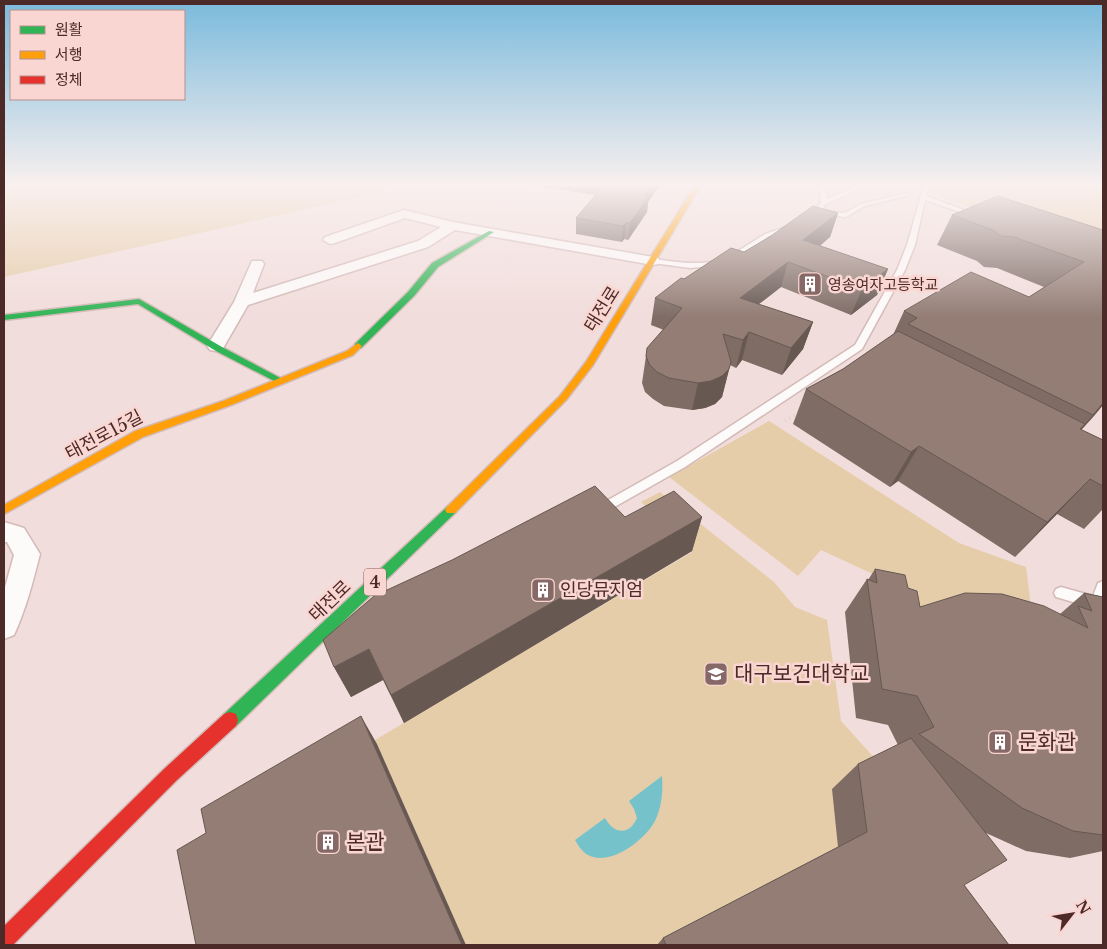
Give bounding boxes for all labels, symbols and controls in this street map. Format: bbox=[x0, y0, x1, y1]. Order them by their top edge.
legend bbox=[10, 10, 185, 100]
text: 원활 bbox=[55, 20, 83, 39]
text: 서행 bbox=[55, 45, 83, 64]
text: 정체 bbox=[55, 70, 83, 89]
building icon: 영송여자고등학교 bbox=[797, 271, 823, 297]
place label: 영송여자고등학교 bbox=[828, 275, 938, 294]
street label: 태전로 bbox=[580, 282, 624, 336]
street label: 태전로15길 bbox=[62, 405, 146, 465]
road number: 4 bbox=[364, 568, 386, 596]
street label: 태전로 bbox=[304, 576, 356, 626]
building icon: 인당뮤지엄 bbox=[530, 577, 556, 603]
place label: 인당뮤지엄 bbox=[560, 579, 643, 601]
school or university icon: 대구보건대학교 bbox=[703, 661, 729, 687]
place label: 대구보건대학교 bbox=[734, 661, 869, 687]
building icon: 문화관 bbox=[987, 729, 1013, 755]
place label: 문화관 bbox=[1018, 729, 1076, 755]
building icon: 본관 bbox=[315, 829, 341, 855]
place label: 본관 bbox=[346, 829, 385, 855]
north arrow bbox=[1047, 889, 1097, 939]
text: N bbox=[1072, 897, 1094, 918]

